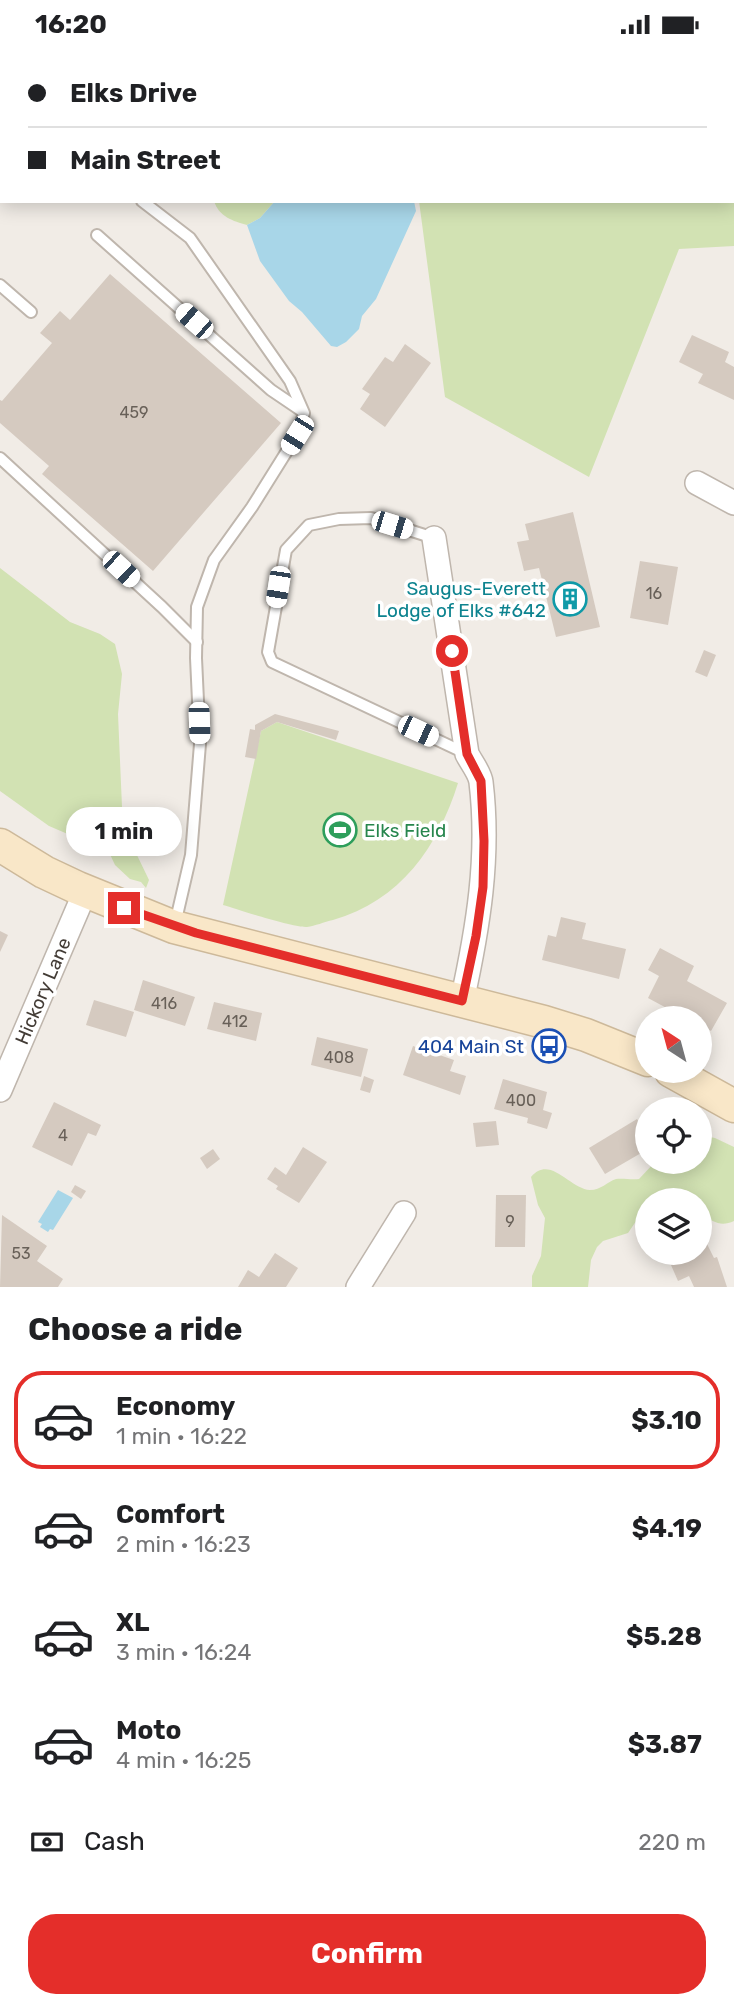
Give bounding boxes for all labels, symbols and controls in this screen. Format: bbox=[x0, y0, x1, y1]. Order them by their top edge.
text: 16:20 bbox=[35, 9, 107, 40]
text: Elks Drive bbox=[70, 78, 197, 109]
text: Main Street bbox=[70, 145, 221, 176]
car bbox=[172, 299, 217, 343]
house number: 459 bbox=[120, 403, 148, 422]
car bbox=[277, 412, 318, 458]
car bbox=[369, 509, 416, 541]
car bbox=[99, 547, 144, 591]
car bbox=[265, 565, 292, 609]
place label: Saugus-Everett Lodge of Elks #642 bbox=[377, 577, 547, 622]
building icon: Saugus-Everett Lodge of Elks #642 bbox=[551, 580, 589, 618]
house number: 16 bbox=[646, 584, 663, 603]
route start bbox=[436, 635, 468, 667]
car bbox=[188, 702, 211, 744]
car bbox=[395, 713, 442, 749]
callout: 1 min bbox=[66, 807, 182, 855]
sports icon: Elks Field bbox=[321, 811, 359, 849]
text: 1 min bbox=[95, 817, 153, 845]
place label: Elks Field bbox=[364, 819, 446, 842]
route end bbox=[108, 892, 140, 924]
street label: Hickory Lane bbox=[10, 934, 76, 1048]
house number: 416 bbox=[151, 994, 177, 1013]
north arrow bbox=[635, 1006, 712, 1083]
map controls bbox=[635, 1006, 712, 1265]
house number: 412 bbox=[222, 1012, 248, 1031]
bus stop icon: 404 Main St bbox=[530, 1027, 568, 1065]
place label: 404 Main St bbox=[418, 1035, 525, 1058]
house number: 408 bbox=[324, 1048, 354, 1067]
house number: 400 bbox=[506, 1091, 536, 1110]
button: locate bbox=[635, 1097, 712, 1174]
house number: 4 bbox=[58, 1126, 68, 1145]
button: layers bbox=[635, 1188, 712, 1265]
house number: 9 bbox=[505, 1212, 515, 1231]
house number: 53 bbox=[11, 1244, 31, 1263]
text: Choose a ride bbox=[28, 1310, 242, 1348]
icon: car bbox=[32, 1389, 95, 1452]
text: Economy bbox=[116, 1391, 235, 1422]
text: $3.10 bbox=[631, 1405, 702, 1436]
text: 1 min · 16:22 bbox=[116, 1422, 247, 1450]
icon: car bbox=[32, 1497, 95, 1560]
text: Comfort bbox=[116, 1499, 225, 1530]
text: $4.19 bbox=[632, 1513, 702, 1544]
text: 2 min · 16:23 bbox=[116, 1530, 251, 1558]
icon: car bbox=[32, 1605, 95, 1668]
text: XL bbox=[116, 1607, 149, 1638]
text: $5.28 bbox=[626, 1621, 702, 1652]
text: 3 min · 16:24 bbox=[116, 1638, 251, 1666]
icon: car bbox=[32, 1713, 95, 1776]
text: Moto bbox=[116, 1715, 181, 1746]
text: $3.87 bbox=[628, 1729, 702, 1760]
text: 4 min · 16:25 bbox=[116, 1746, 252, 1774]
icon: cash bbox=[28, 1823, 66, 1861]
text: Cash bbox=[84, 1826, 145, 1857]
text: 220 m bbox=[638, 1828, 706, 1856]
button: Confirm bbox=[28, 1914, 706, 1994]

